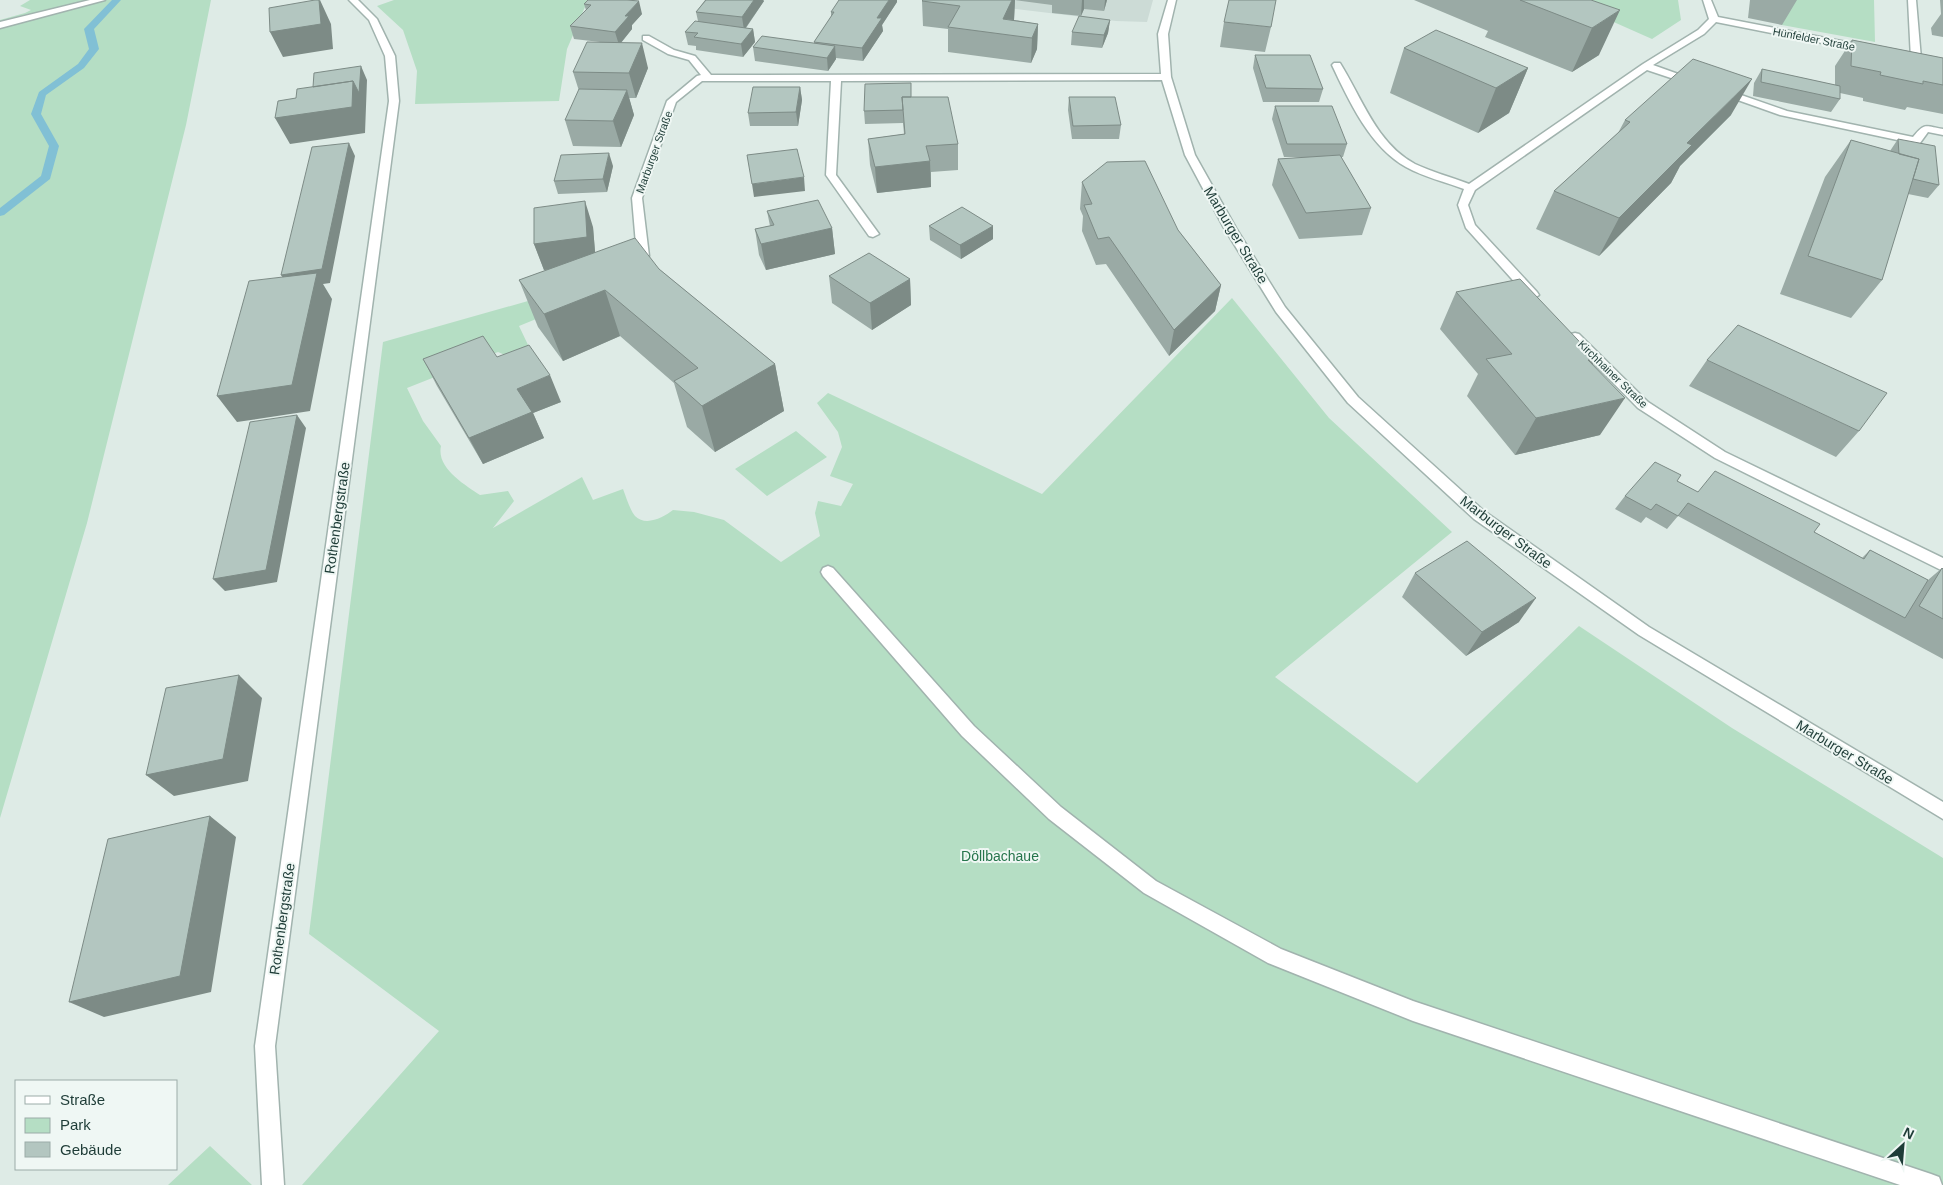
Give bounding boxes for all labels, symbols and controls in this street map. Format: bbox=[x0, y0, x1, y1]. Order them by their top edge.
street label: Hünfelder Straße bbox=[1772, 25, 1856, 53]
street label: Marburger Straße bbox=[634, 109, 674, 195]
street label: Marburger Straße bbox=[1201, 184, 1271, 287]
street label: Kirchhainer Straße bbox=[1576, 338, 1650, 410]
street label: Rothenbergstraße bbox=[321, 461, 353, 575]
street label: Marburger Straße bbox=[1457, 492, 1555, 572]
street label: Marburger Straße bbox=[1794, 717, 1897, 787]
park label: Döllbachaue bbox=[961, 848, 1039, 864]
street label: Rothenbergstraße bbox=[266, 862, 298, 976]
legend bbox=[15, 1080, 178, 1170]
text: Straße bbox=[60, 1091, 105, 1108]
text: Park bbox=[60, 1116, 91, 1133]
north arrow bbox=[1878, 1120, 1928, 1170]
text: N bbox=[1901, 1124, 1917, 1143]
text: Gebäude bbox=[60, 1141, 122, 1158]

